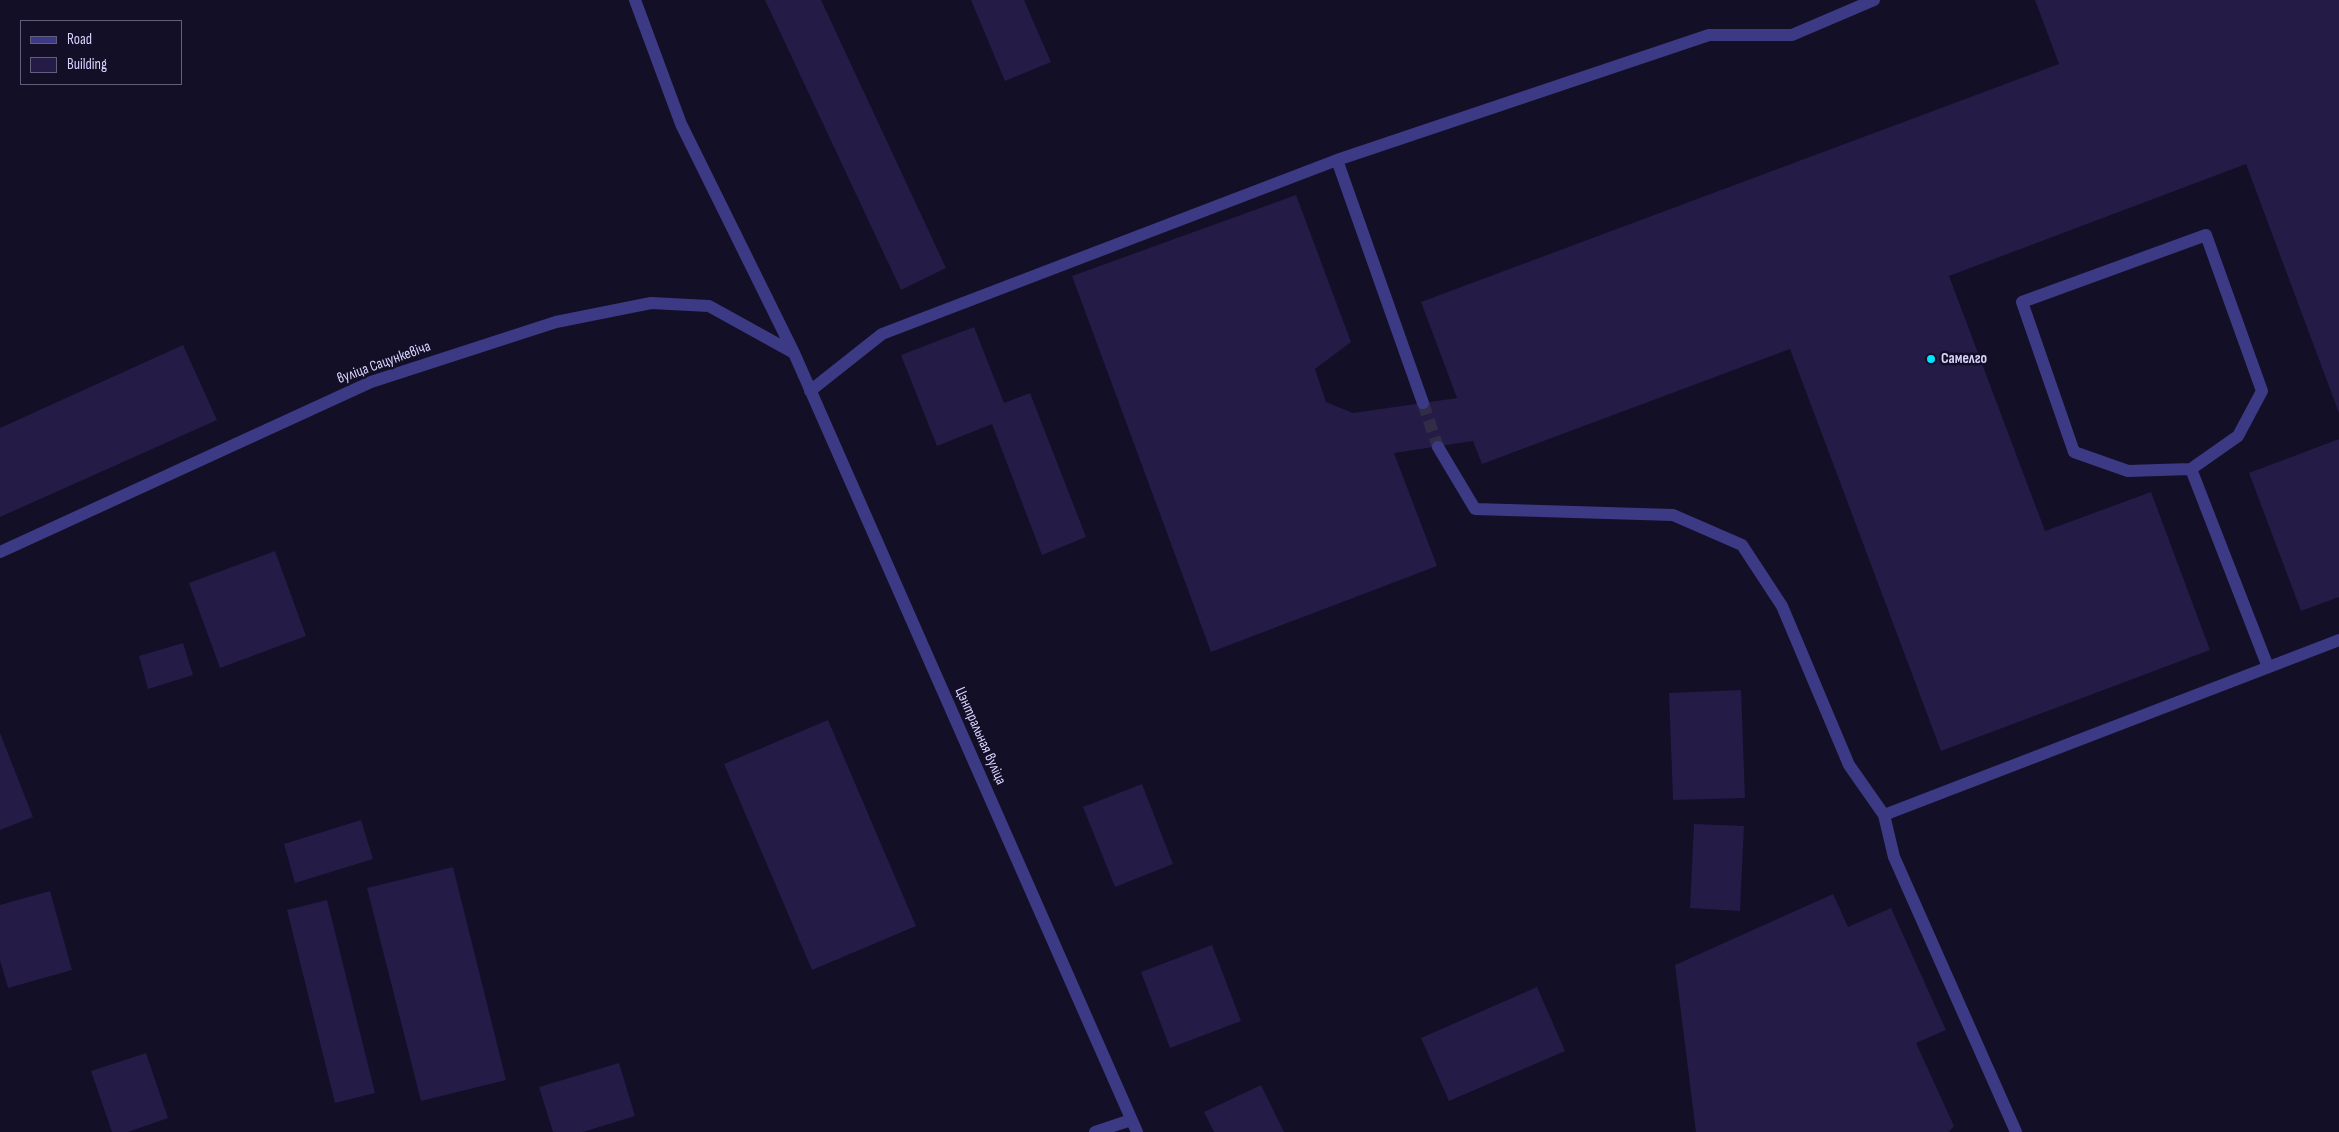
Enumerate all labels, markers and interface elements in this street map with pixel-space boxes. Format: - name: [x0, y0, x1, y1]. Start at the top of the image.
- legend: [20, 20, 182, 85]
- text: Road: [67, 30, 92, 49]
- text: Building: [67, 55, 107, 74]
- street label: вуліца Сацункевіча: [335, 338, 433, 388]
- place label: Самелго: [1941, 350, 1987, 368]
- marker: Самелго: [1925, 353, 1937, 365]
- street label: Цэнтральная вуліца: [950, 684, 1010, 788]

